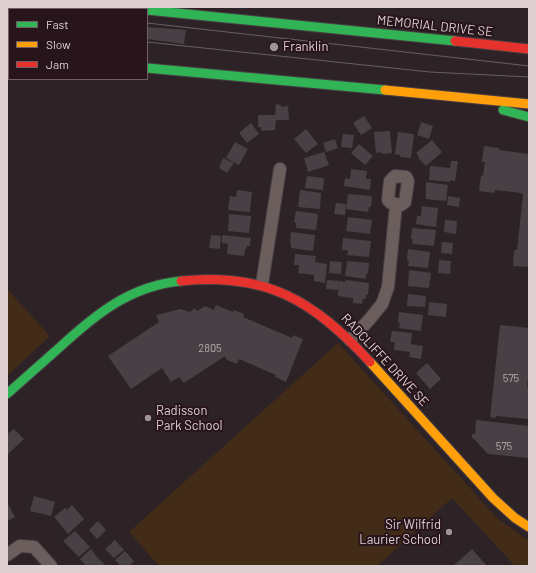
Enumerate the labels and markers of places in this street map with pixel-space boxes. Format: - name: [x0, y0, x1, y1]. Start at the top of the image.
- place label: Franklin: [283, 39, 328, 55]
- marker: Franklin: [268, 41, 280, 53]
- place label: Radisson Park School: [156, 403, 223, 434]
- marker: Radisson Park School: [143, 413, 153, 423]
- place label: Sir Wilfrid Laurier School: [359, 517, 441, 548]
- marker: Sir Wilfrid Laurier School: [444, 527, 454, 537]

